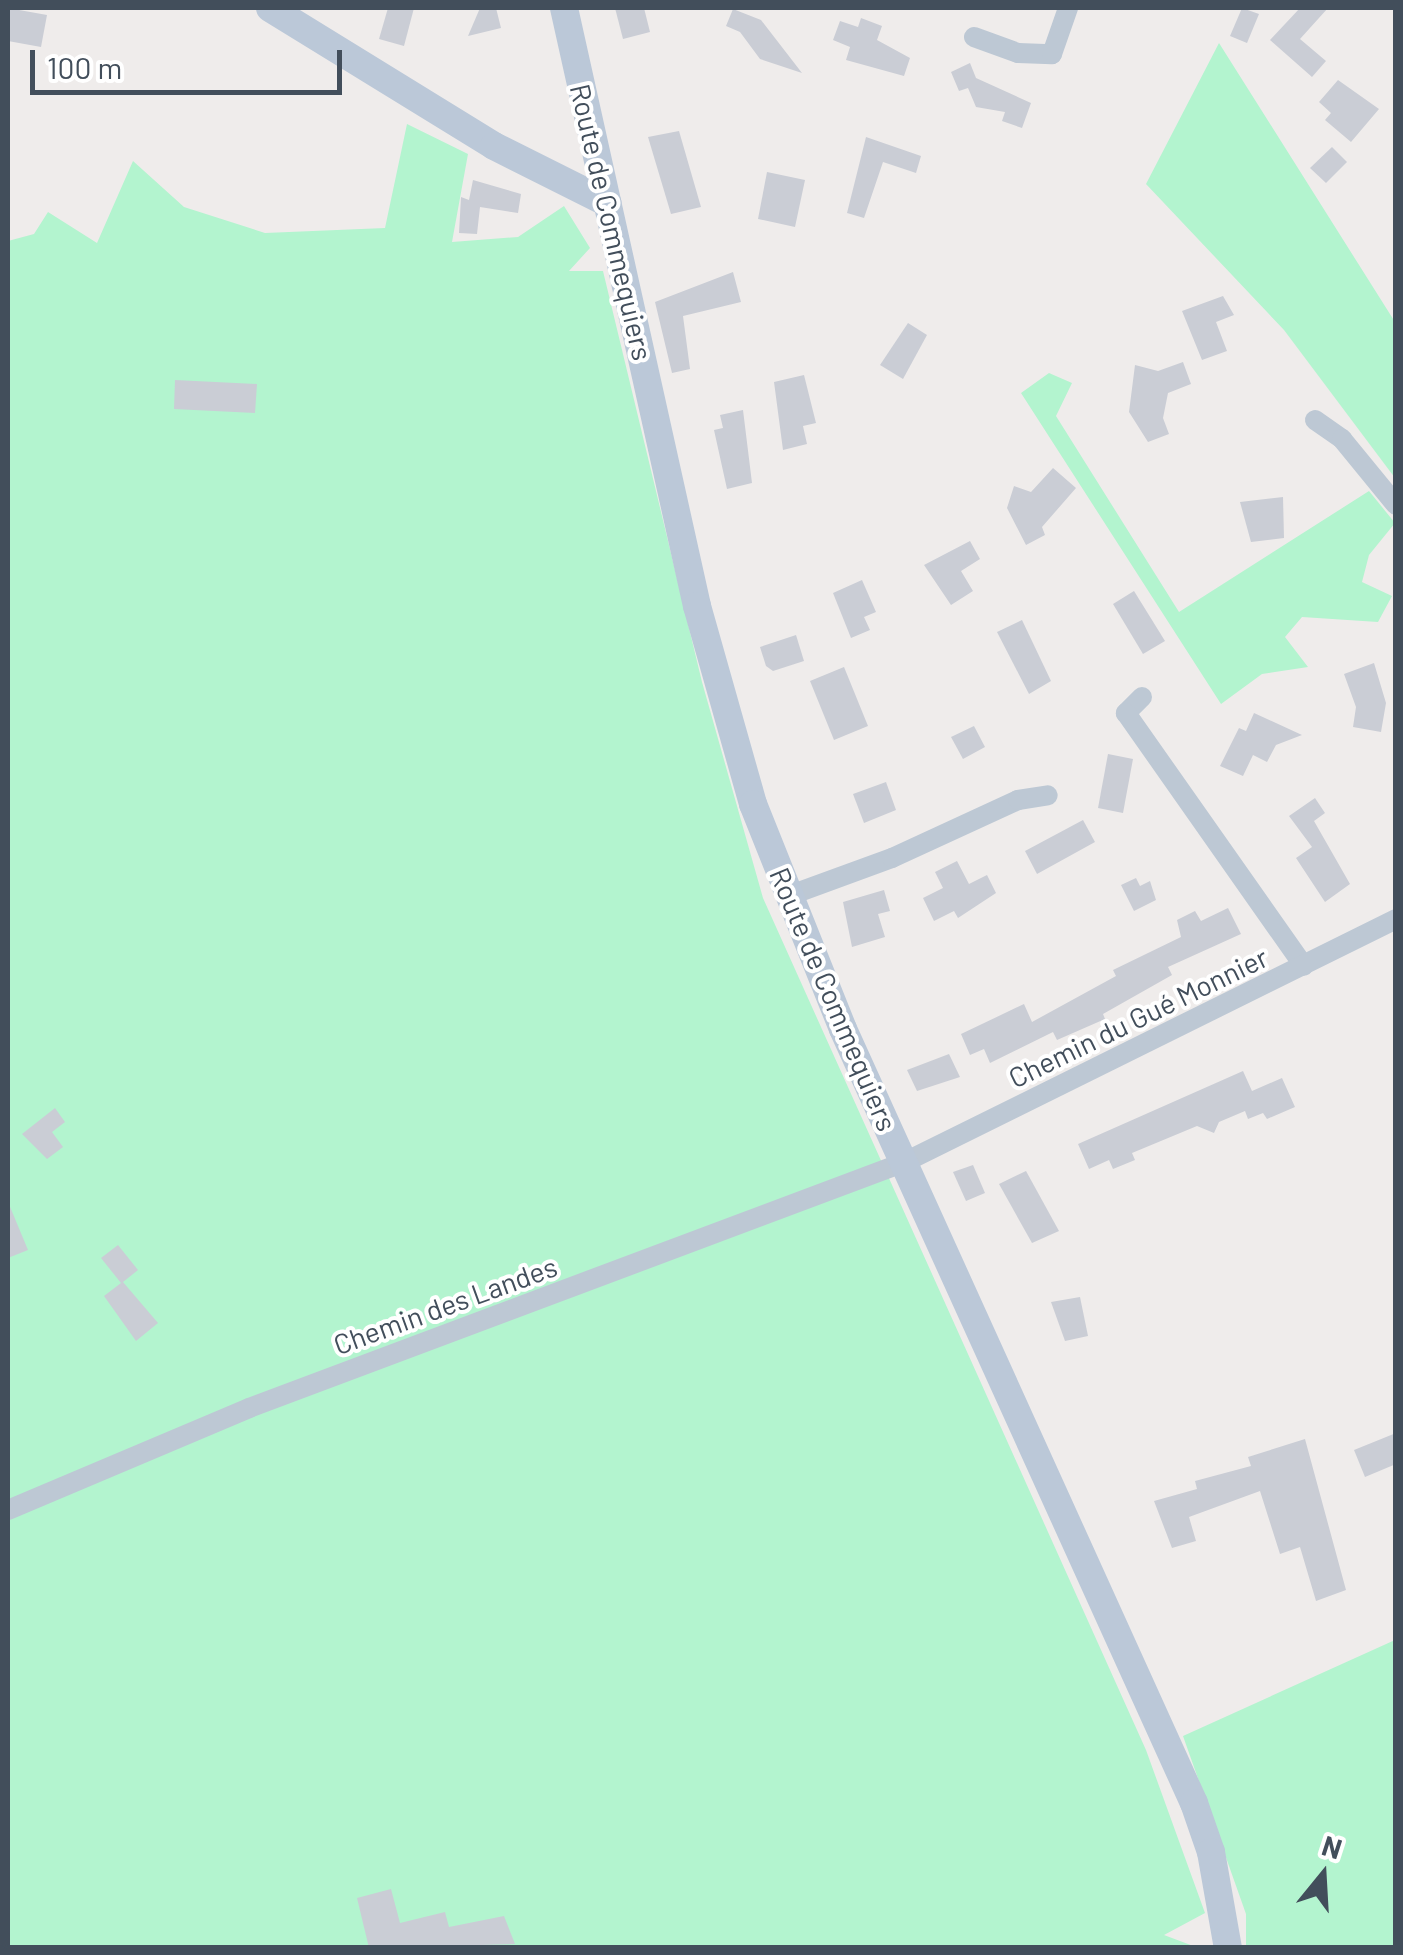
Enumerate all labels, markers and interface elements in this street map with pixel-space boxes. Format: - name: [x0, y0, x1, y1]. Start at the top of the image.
- scale bar: [35, 30, 348, 92]
- text: 100 m: [47, 49, 122, 85]
- street label: Route de Commequiers: [564, 80, 660, 364]
- street label: Route de Commequiers: [763, 862, 905, 1136]
- street label: Chemin du Gué Monnier: [1003, 940, 1273, 1094]
- street label: Chemin des Landes: [329, 1249, 561, 1361]
- north arrow: [1273, 1825, 1373, 1925]
- text: N: [1318, 1827, 1346, 1866]

